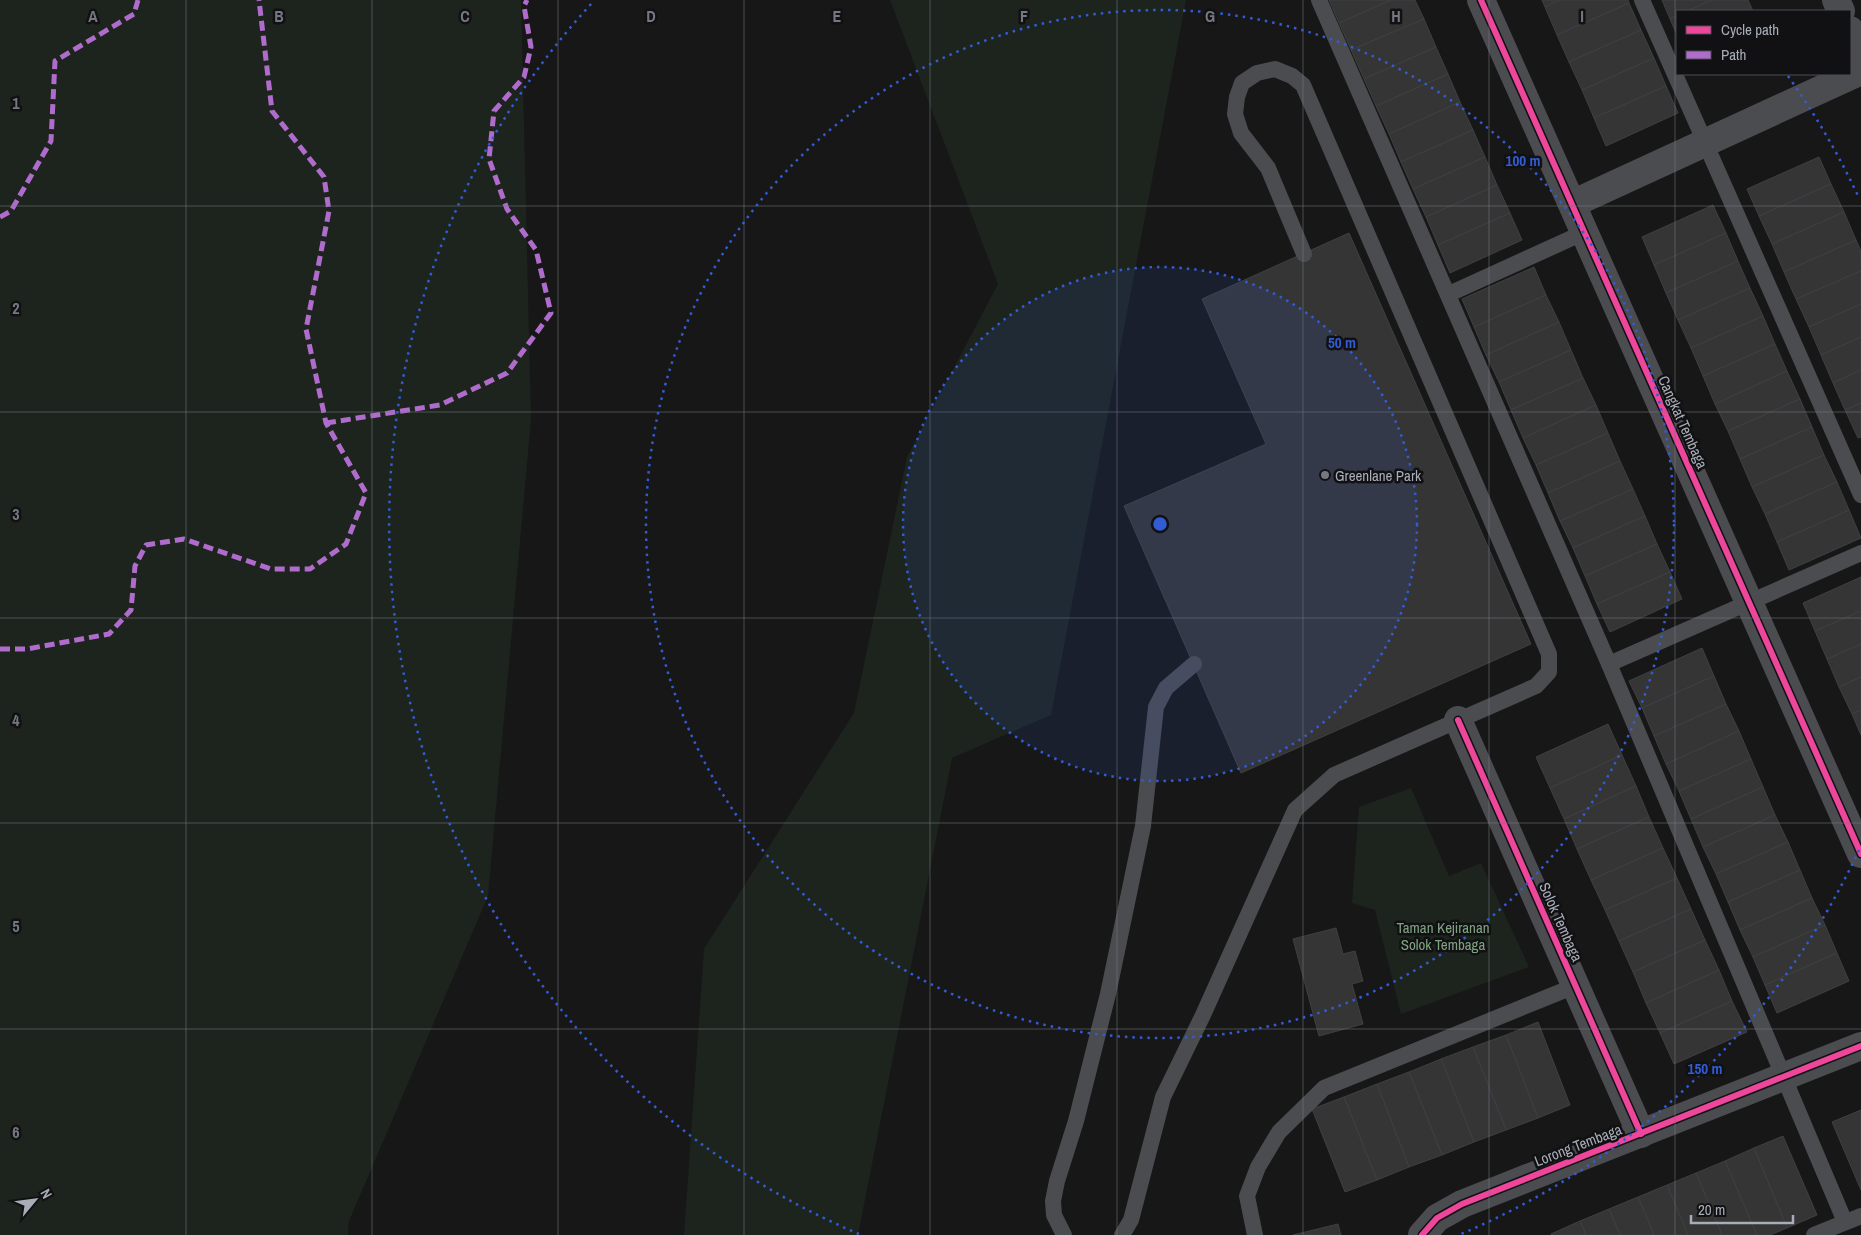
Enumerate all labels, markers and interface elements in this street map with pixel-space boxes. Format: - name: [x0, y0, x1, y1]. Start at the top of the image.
- text: A: [88, 5, 98, 27]
- text: B: [274, 5, 284, 27]
- text: C: [460, 5, 470, 27]
- text: D: [646, 5, 656, 27]
- text: E: [833, 5, 842, 27]
- text: F: [1020, 5, 1028, 27]
- text: G: [1205, 5, 1215, 27]
- text: H: [1391, 5, 1401, 27]
- text: I: [1580, 5, 1584, 27]
- legend: [1676, 10, 1851, 75]
- text: Cycle path: [1721, 19, 1779, 40]
- text: Path: [1721, 44, 1746, 65]
- text: 1: [12, 92, 20, 114]
- text: 100 m: [1506, 150, 1540, 171]
- text: 2: [12, 297, 20, 319]
- text: 50 m: [1328, 332, 1356, 353]
- street label: Cangkat Tembaga: [1653, 372, 1713, 472]
- place label: Greenlane Park: [1335, 465, 1422, 486]
- marker: Greenlane Park: [1319, 469, 1331, 481]
- text: 3: [12, 503, 20, 525]
- centre of rings: [1151, 515, 1169, 533]
- text: 4: [12, 709, 20, 731]
- street label: Solok Tembaga: [1534, 879, 1588, 965]
- text: 5: [12, 915, 20, 937]
- park label: Taman Kejiranan Solok Tembaga: [1396, 917, 1490, 955]
- text: 150 m: [1688, 1058, 1722, 1079]
- street label: Lorong Tembaga: [1531, 1119, 1625, 1171]
- text: 6: [12, 1121, 20, 1143]
- north arrow: [10, 1175, 60, 1225]
- text: N: [36, 1186, 56, 1202]
- scale bar: [1691, 1192, 1794, 1224]
- text: 20 m: [1698, 1199, 1725, 1220]

